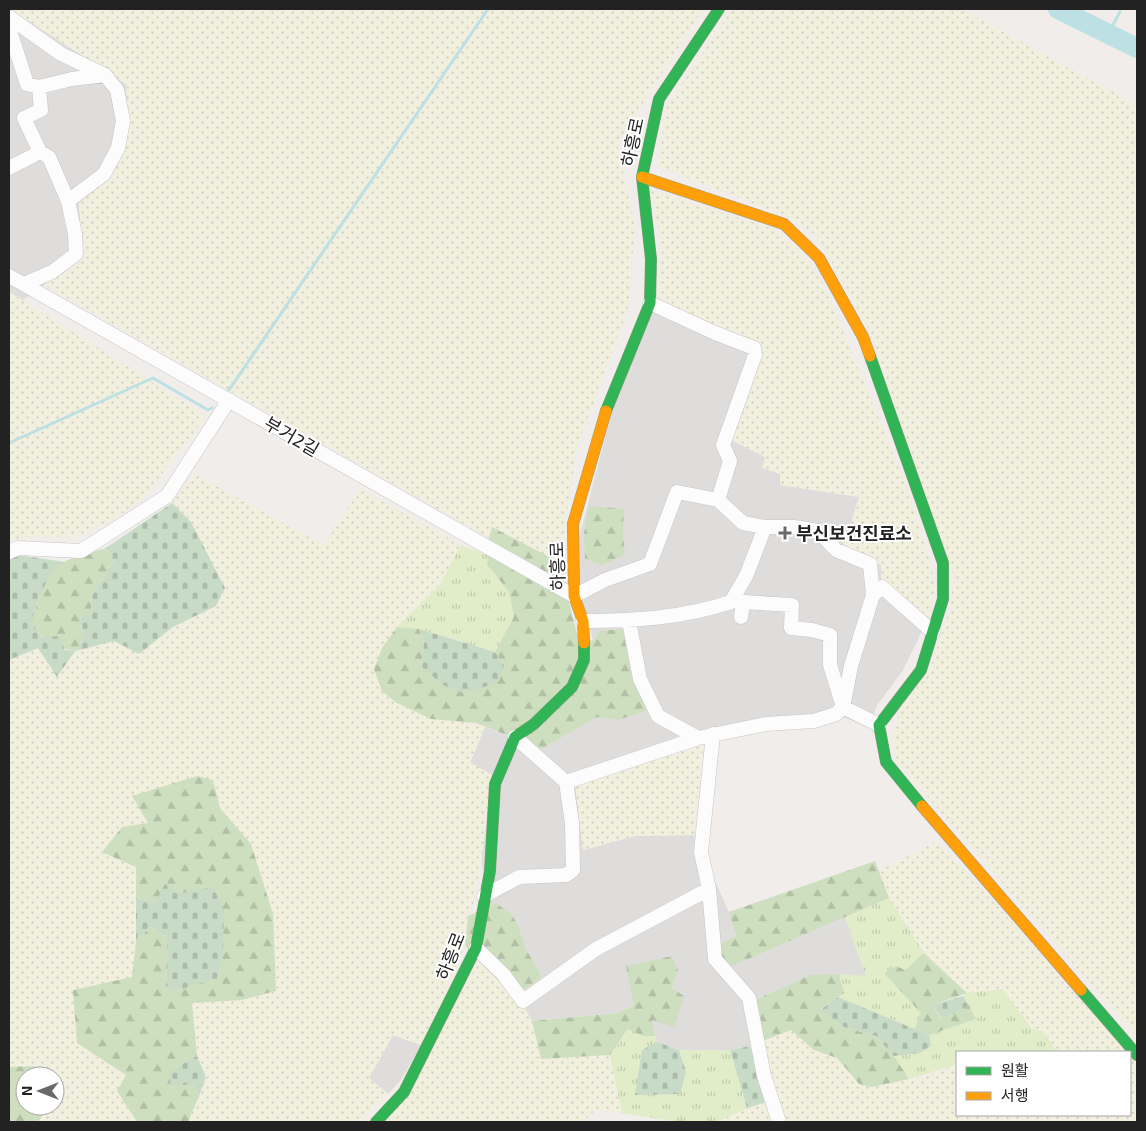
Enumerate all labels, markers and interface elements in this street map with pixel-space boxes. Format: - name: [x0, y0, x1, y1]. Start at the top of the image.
- street label: 하흥로: [616, 115, 648, 169]
- street label: 부거2길: [261, 412, 323, 460]
- place label: 부신보건진료소: [796, 522, 912, 544]
- marker: 부신보건진료소: [778, 526, 792, 540]
- street label: 하흥로: [545, 541, 569, 591]
- street label: 하흥로: [431, 929, 469, 983]
- legend: [956, 1051, 1131, 1116]
- text: 원활: [1001, 1061, 1029, 1079]
- north arrow: [15, 1066, 65, 1116]
- text: N: [18, 1086, 35, 1096]
- text: 서행: [1001, 1086, 1029, 1104]

